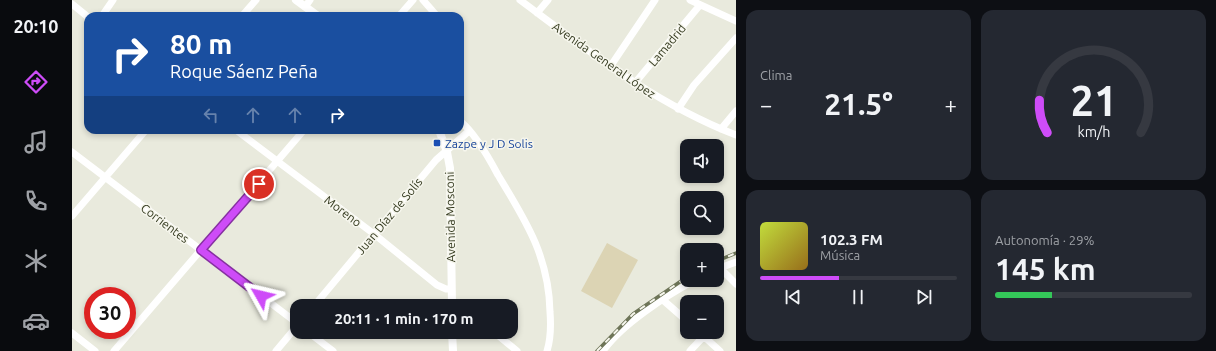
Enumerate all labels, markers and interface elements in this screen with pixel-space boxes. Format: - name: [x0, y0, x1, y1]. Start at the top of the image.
- text: 20:10: [13, 16, 59, 36]
- street label: Avenida General López: [550, 19, 658, 101]
- street label: Lamadrid: [646, 22, 688, 68]
- icon: right: [104, 28, 156, 80]
- text: 80 m: [170, 28, 232, 59]
- text: Roque Sáenz Peña: [170, 61, 318, 81]
- icon: directions: [22, 68, 50, 96]
- text: Clima: [760, 68, 792, 82]
- text: 21: [1070, 77, 1117, 124]
- text: 21.5°: [824, 87, 893, 121]
- text: −: [760, 92, 772, 117]
- text: +: [945, 92, 957, 117]
- icon: left: [200, 104, 222, 126]
- icon: ahead: [242, 104, 264, 126]
- icon: ahead: [284, 104, 306, 126]
- icon: right: [326, 104, 348, 126]
- text: km/h: [1077, 123, 1110, 139]
- icon: music: [22, 128, 50, 156]
- place label: Zazpe y J D Solis: [445, 137, 533, 150]
- marker: Zazpe y J D Solis: [432, 138, 442, 148]
- map controls: [680, 139, 724, 339]
- button: sound: [680, 139, 724, 183]
- pin: [242, 167, 276, 201]
- street label: Avenida Mosconi: [443, 171, 457, 263]
- icon: arrive: [248, 173, 270, 195]
- street label: Juan Díaz de Solís: [353, 175, 425, 257]
- icon: phone: [22, 187, 50, 215]
- button: search: [680, 191, 724, 235]
- street label: Moreno: [322, 193, 364, 229]
- street label: Corrientes: [139, 201, 191, 245]
- text: 102.3 FM: [820, 231, 883, 248]
- text: Autonomía · 29%: [995, 233, 1094, 247]
- button: +: [680, 243, 724, 287]
- icon: climate: [22, 247, 50, 275]
- text: Música: [820, 248, 860, 262]
- text: 145 km: [995, 252, 1096, 286]
- position arrow: [240, 275, 282, 317]
- icon: previous: [782, 286, 804, 308]
- icon: pause: [847, 286, 869, 308]
- icon: next: [913, 286, 935, 308]
- speed limit sign: 30: [84, 287, 136, 339]
- button: −: [680, 295, 724, 339]
- icon: car: [22, 307, 50, 335]
- text: 20:11 · 1 min · 170 m: [335, 310, 473, 327]

